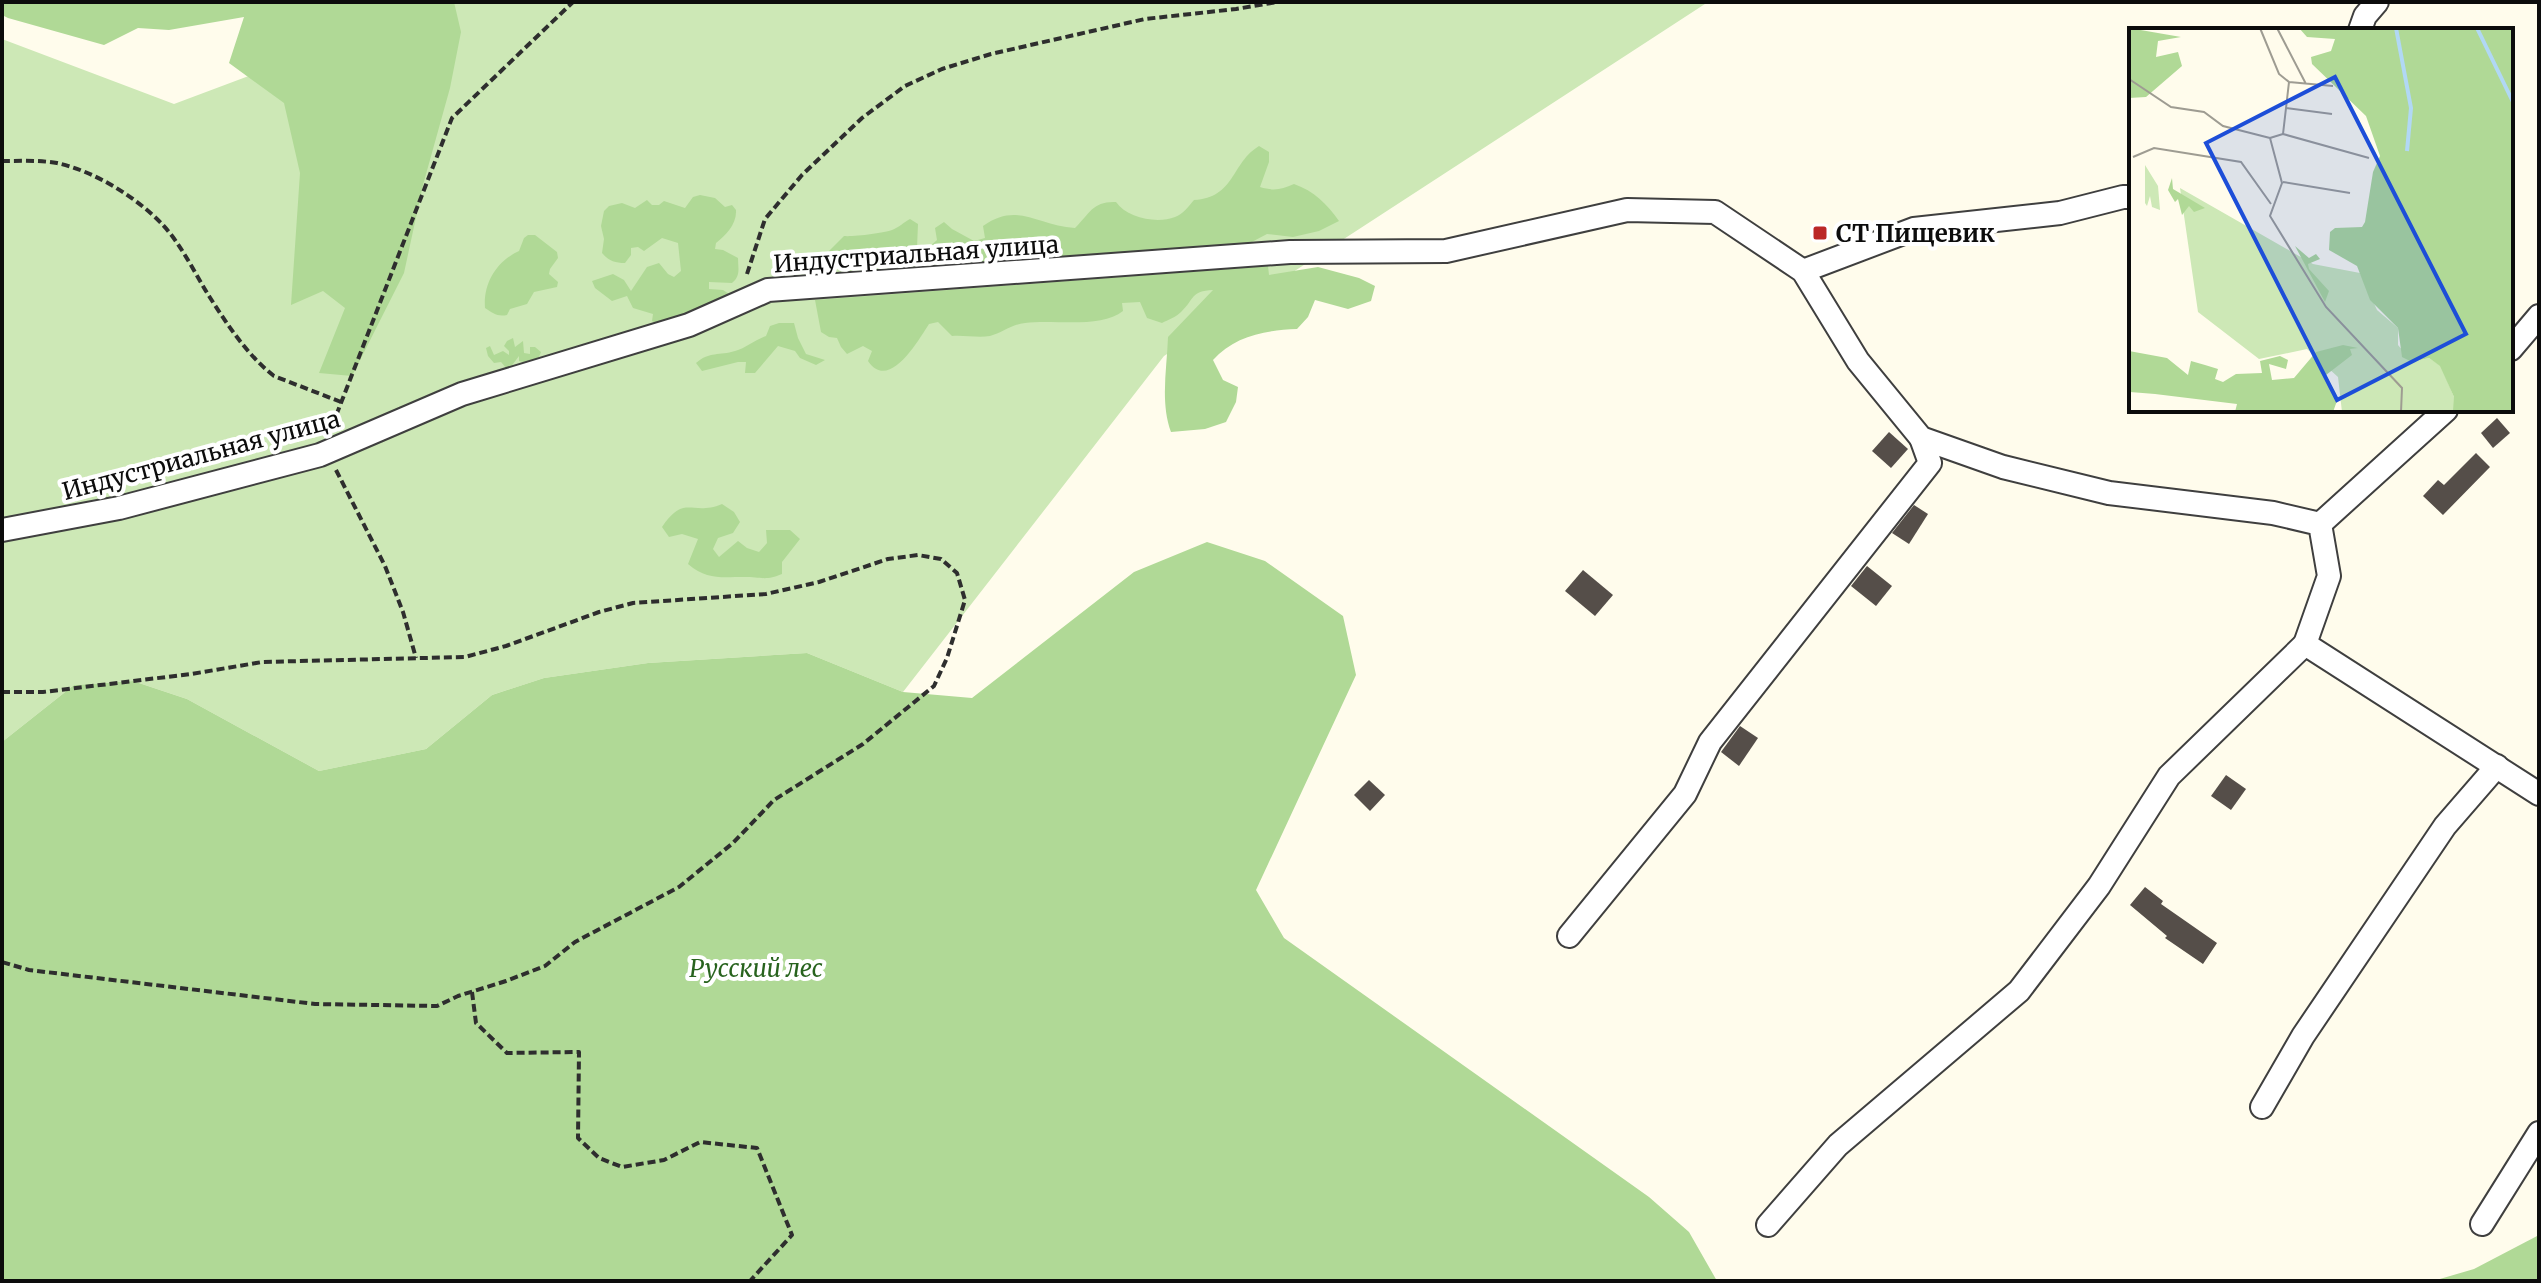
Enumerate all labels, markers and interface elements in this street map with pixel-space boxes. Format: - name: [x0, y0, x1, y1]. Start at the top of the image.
- inset map: [2129, 28, 2513, 412]
- place label: СТ Пищевик: [1836, 218, 1995, 249]
- marker: СТ Пищевик: [1811, 224, 1829, 242]
- street label: Индустриальная улица: [772, 229, 1060, 279]
- street label: Индустриальная улица: [59, 403, 343, 507]
- park label: Русский лес: [689, 953, 823, 984]

